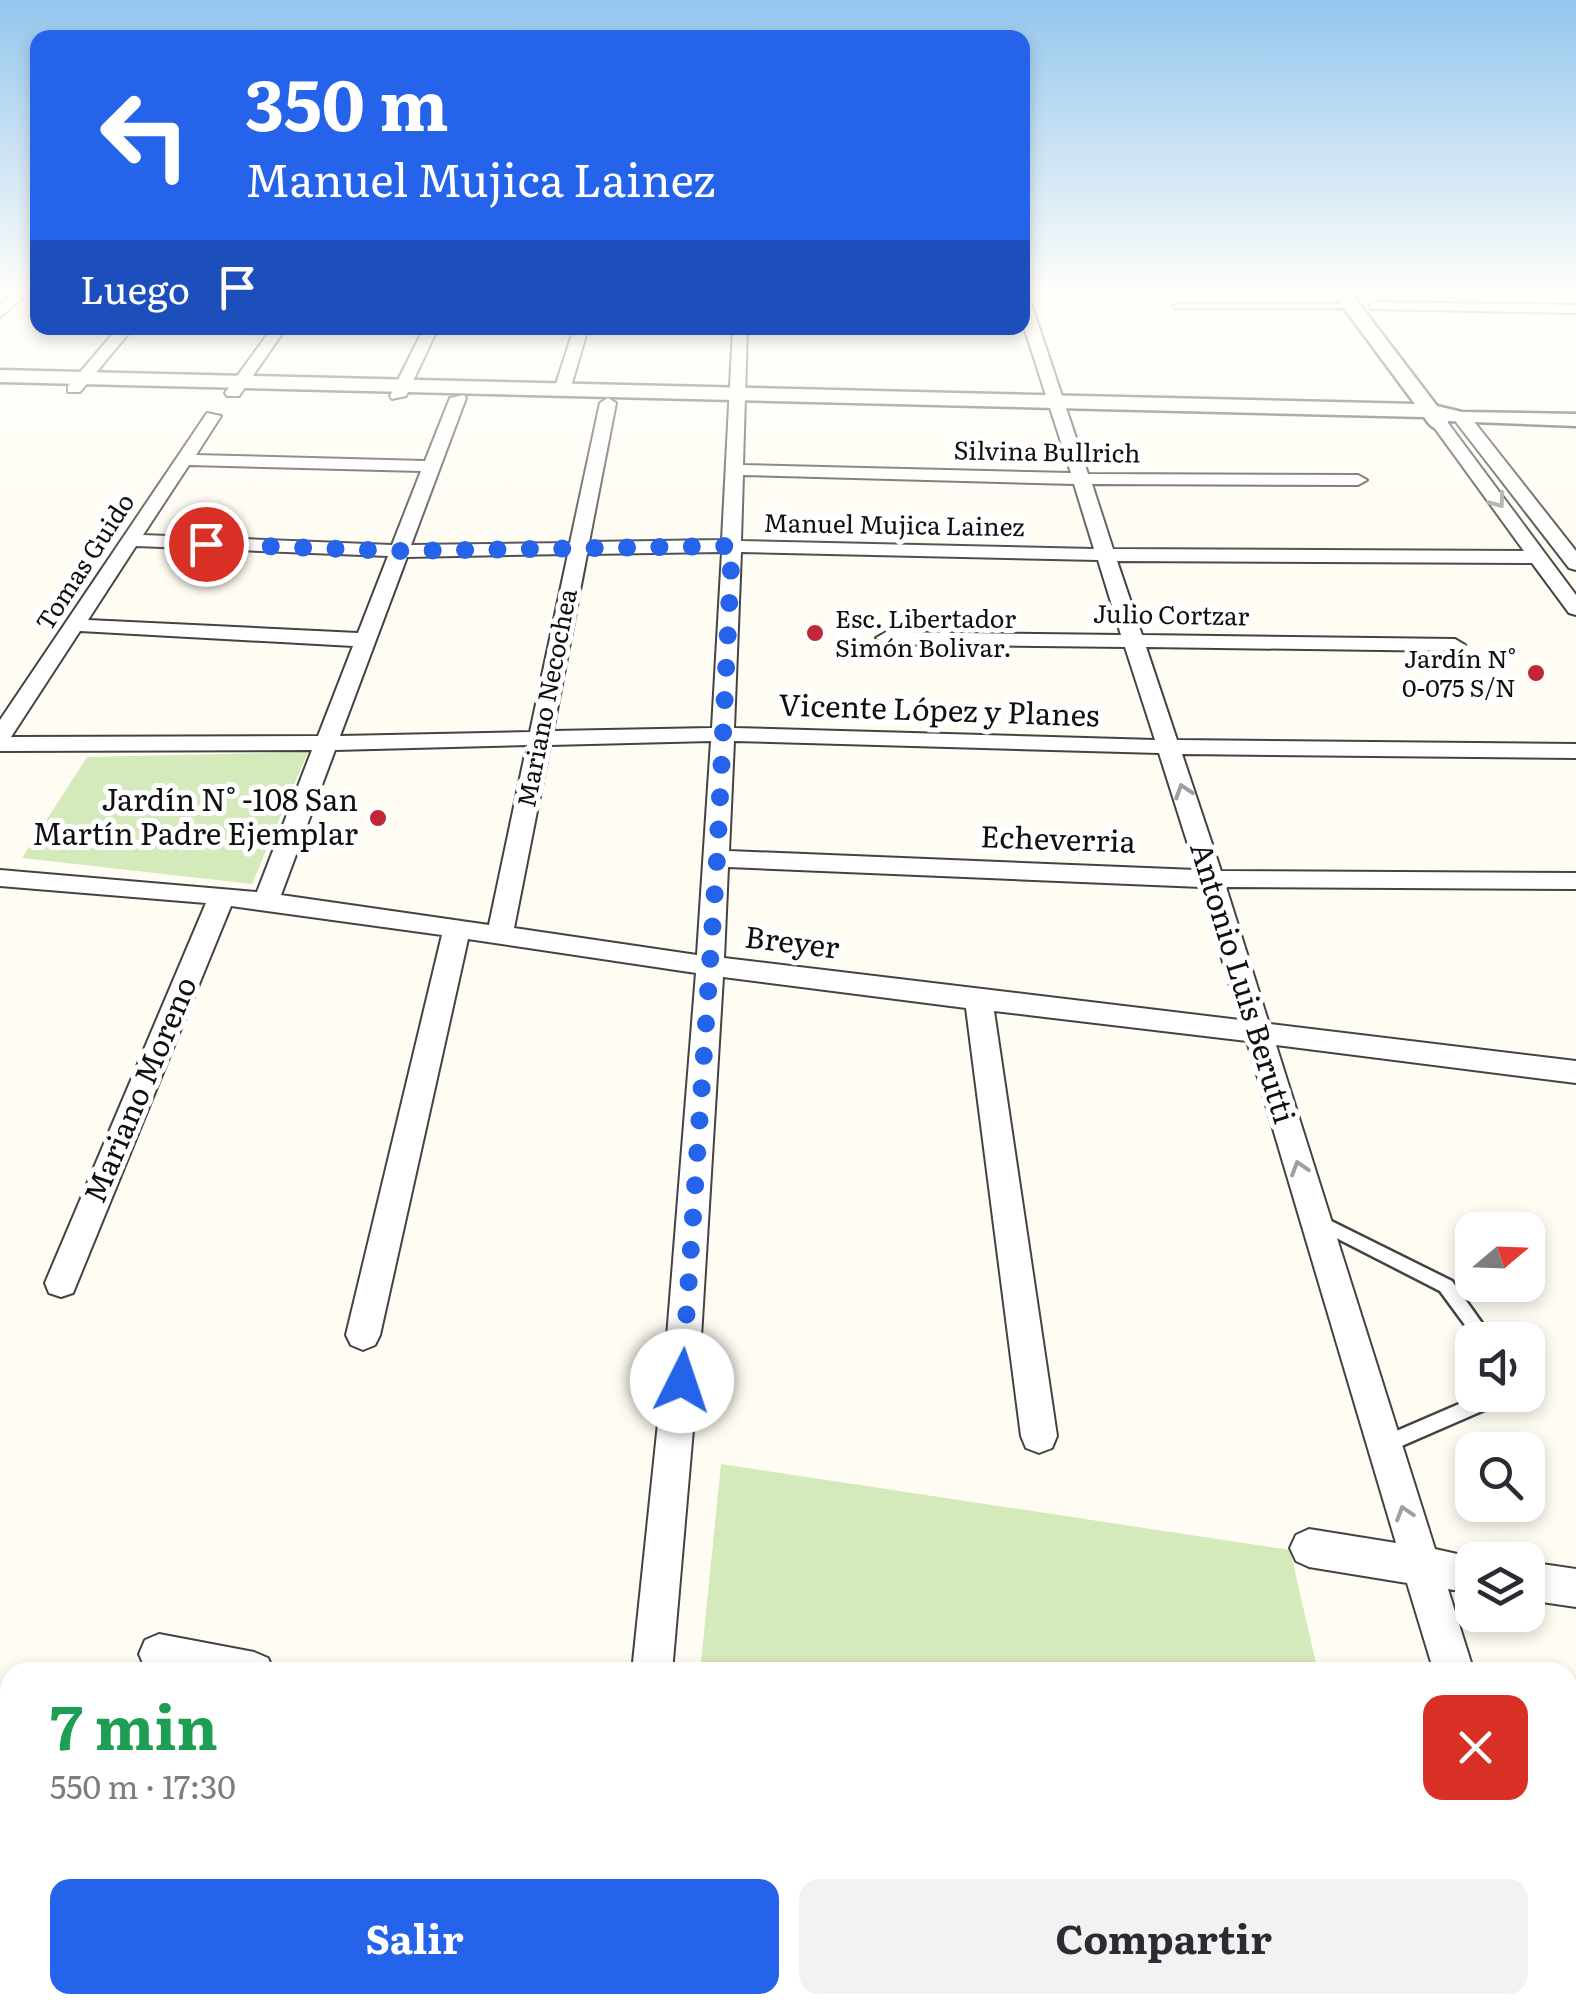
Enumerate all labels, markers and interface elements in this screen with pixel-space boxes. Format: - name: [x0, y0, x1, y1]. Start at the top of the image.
- text: 350 m: [245, 49, 449, 153]
- icon: left: [80, 70, 210, 200]
- text: Manuel Mujica Lainez: [245, 144, 715, 211]
- text: Luego: [80, 259, 190, 316]
- icon: arrive: [210, 260, 265, 315]
- street label: Silvina Bullrich: [953, 430, 1141, 471]
- street label: Tomas Guido: [25, 485, 142, 637]
- one-way arrow: [1486, 490, 1503, 508]
- pin: [164, 502, 249, 587]
- street label: Manuel Mujica Lainez: [763, 503, 1025, 544]
- icon: arrive: [179, 517, 234, 572]
- street label: Mariano Necochea: [506, 585, 585, 810]
- street label: Julio Cortzar: [1093, 594, 1250, 633]
- place label: Esc. Libertador Simón Bolivar.: [835, 599, 1016, 665]
- marker: Esc. Libertador Simón Bolivar.: [804, 622, 826, 644]
- place label: Jardín N° 0-075 S/N: [1402, 639, 1516, 705]
- marker: Jardín N° 0-075 S/N: [1525, 662, 1547, 684]
- street label: Vicente López y Planes: [778, 680, 1100, 736]
- place label: Jardín N° -108 San Martín Padre Ejemplar: [32, 776, 358, 854]
- one-way arrow: [1174, 783, 1194, 800]
- marker: Jardín N° -108 San Martín Padre Ejemplar: [367, 807, 389, 829]
- street label: Echeverria: [980, 812, 1137, 862]
- street label: Antonio Luis Berutti: [1181, 836, 1309, 1128]
- street label: Breyer: [743, 912, 842, 968]
- street label: Mariano Moreno: [71, 969, 206, 1209]
- one-way arrow: [1290, 1160, 1311, 1177]
- north arrow: [1455, 1212, 1545, 1302]
- map controls: [1455, 1212, 1545, 1632]
- button: sound: [1455, 1322, 1545, 1412]
- position arrow: [630, 1329, 734, 1433]
- button: search: [1455, 1432, 1545, 1522]
- one-way arrow: [1395, 1505, 1416, 1522]
- button: layers: [1455, 1542, 1545, 1632]
- text: 7 min: [50, 1679, 218, 1768]
- button: close: [1423, 1695, 1528, 1800]
- text: 550 m · 17:30: [50, 1761, 236, 1809]
- button: Salir: [50, 1879, 779, 1994]
- button: Compartir: [799, 1879, 1528, 1994]

